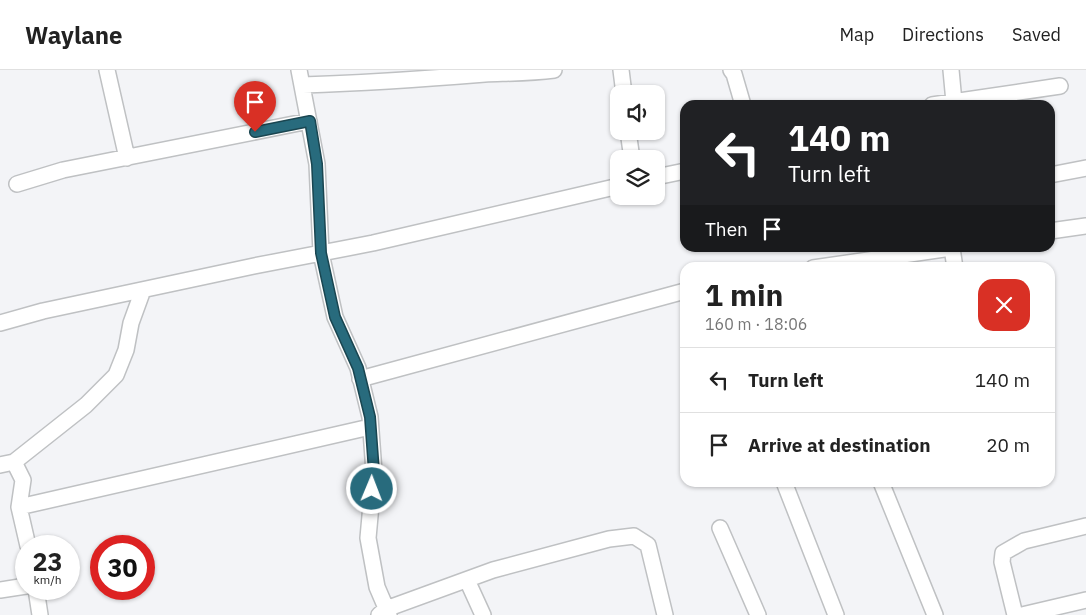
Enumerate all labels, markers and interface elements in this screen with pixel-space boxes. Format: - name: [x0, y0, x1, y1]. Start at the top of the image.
- text: Waylane: [25, 19, 123, 51]
- text: Map: [839, 23, 874, 46]
- text: Directions: [902, 23, 984, 46]
- text: Saved: [1012, 23, 1061, 46]
- pin: [234, 81, 276, 132]
- map controls: [610, 85, 665, 205]
- button: sound: [610, 85, 665, 140]
- icon: arrive: [241, 88, 269, 116]
- text: 140 m: [788, 115, 891, 161]
- icon: left: [705, 120, 770, 185]
- button: layers: [610, 150, 665, 205]
- text: Turn left: [788, 159, 871, 188]
- icon: arrive: [758, 215, 786, 243]
- text: Then: [705, 217, 748, 241]
- text: 1 min: [705, 275, 783, 314]
- button: close: [978, 279, 1030, 331]
- text: 160 m · 18:06: [705, 314, 807, 334]
- icon: left: [705, 366, 733, 394]
- text: Turn left: [748, 368, 824, 392]
- text: 140 m: [975, 368, 1030, 392]
- icon: arrive: [705, 431, 733, 459]
- text: Arrive at destination: [748, 433, 931, 457]
- text: 20 m: [986, 433, 1030, 457]
- position arrow: [345, 462, 397, 514]
- speed limit sign: 30: [90, 535, 155, 600]
- text: 23: [32, 545, 63, 578]
- text: km/h: [33, 572, 62, 587]

